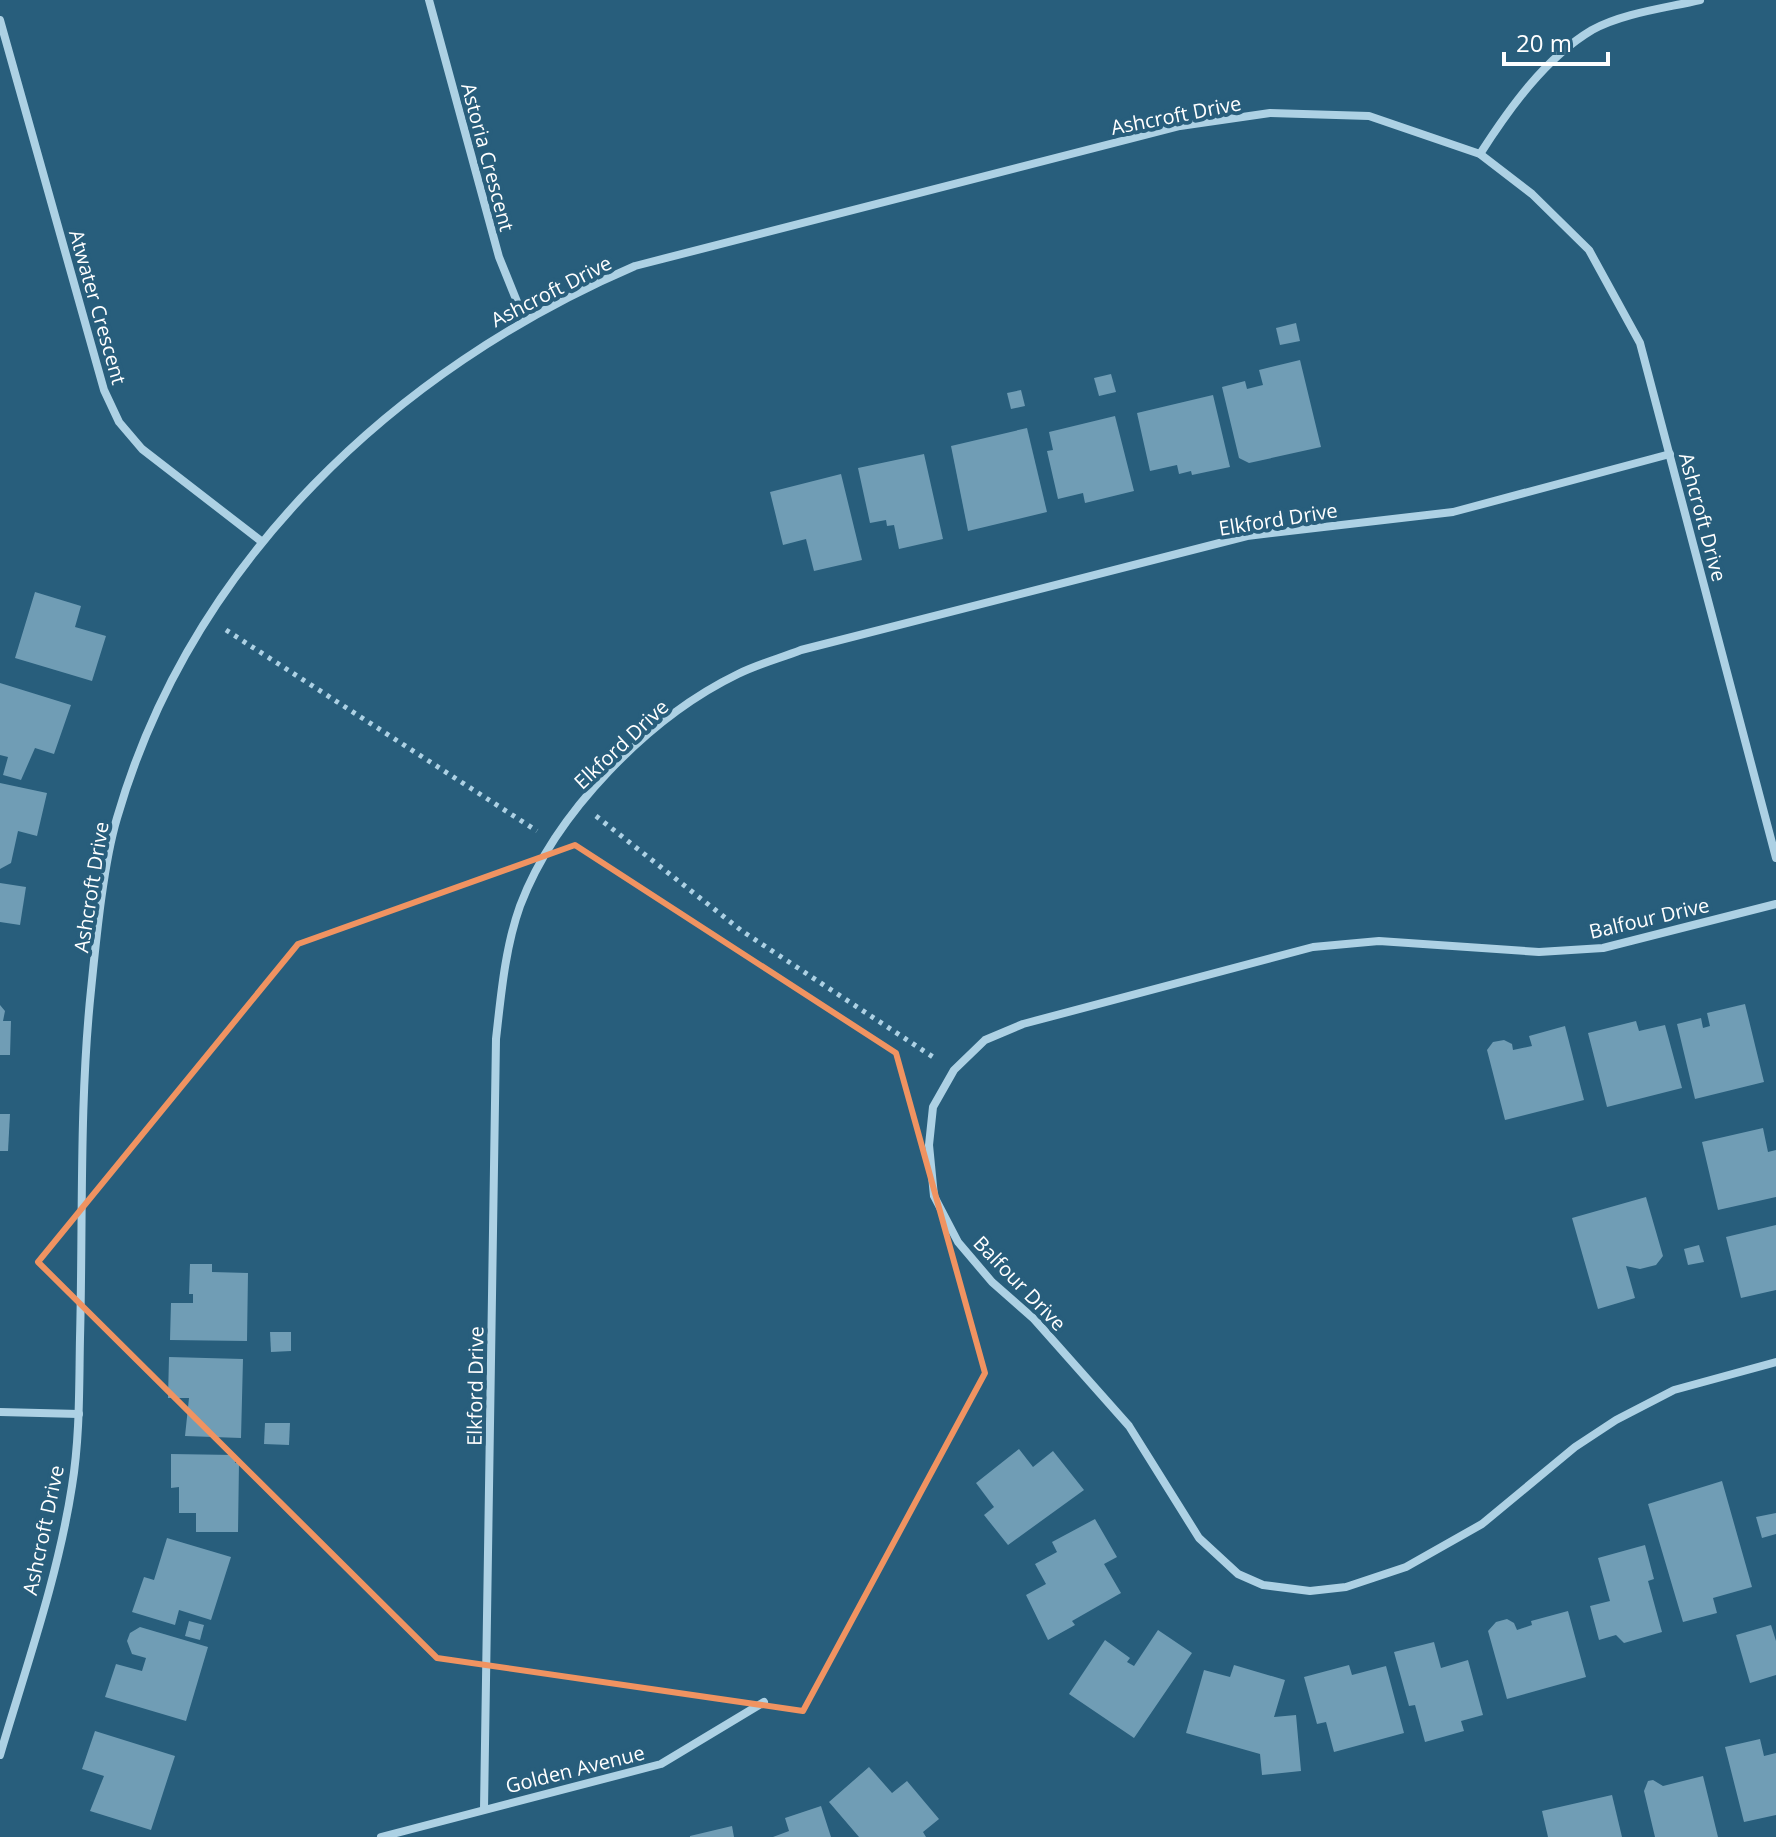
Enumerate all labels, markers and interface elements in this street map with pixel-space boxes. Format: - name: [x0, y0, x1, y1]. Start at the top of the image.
- scale bar: [1504, 16, 1608, 66]
- text: 20 m: [1516, 26, 1572, 59]
- street label: Astoria Crescent: [455, 80, 521, 234]
- street label: Ashcroft Drive: [1109, 89, 1243, 141]
- street label: Atwater Crescent: [63, 226, 133, 388]
- street label: Ashcroft Drive: [486, 249, 616, 333]
- street label: Ashcroft Drive: [1673, 450, 1733, 584]
- street label: Elkford Drive: [1217, 496, 1339, 542]
- street label: Elkford Drive: [568, 693, 674, 795]
- street label: Ashcroft Drive: [67, 820, 115, 954]
- street label: Balfour Drive: [1586, 891, 1712, 945]
- street label: Balfour Drive: [968, 1230, 1072, 1336]
- street label: Elkford Drive: [460, 1326, 490, 1446]
- street label: Ashcroft Drive: [16, 1463, 70, 1597]
- street label: Golden Avenue: [503, 1739, 647, 1799]

